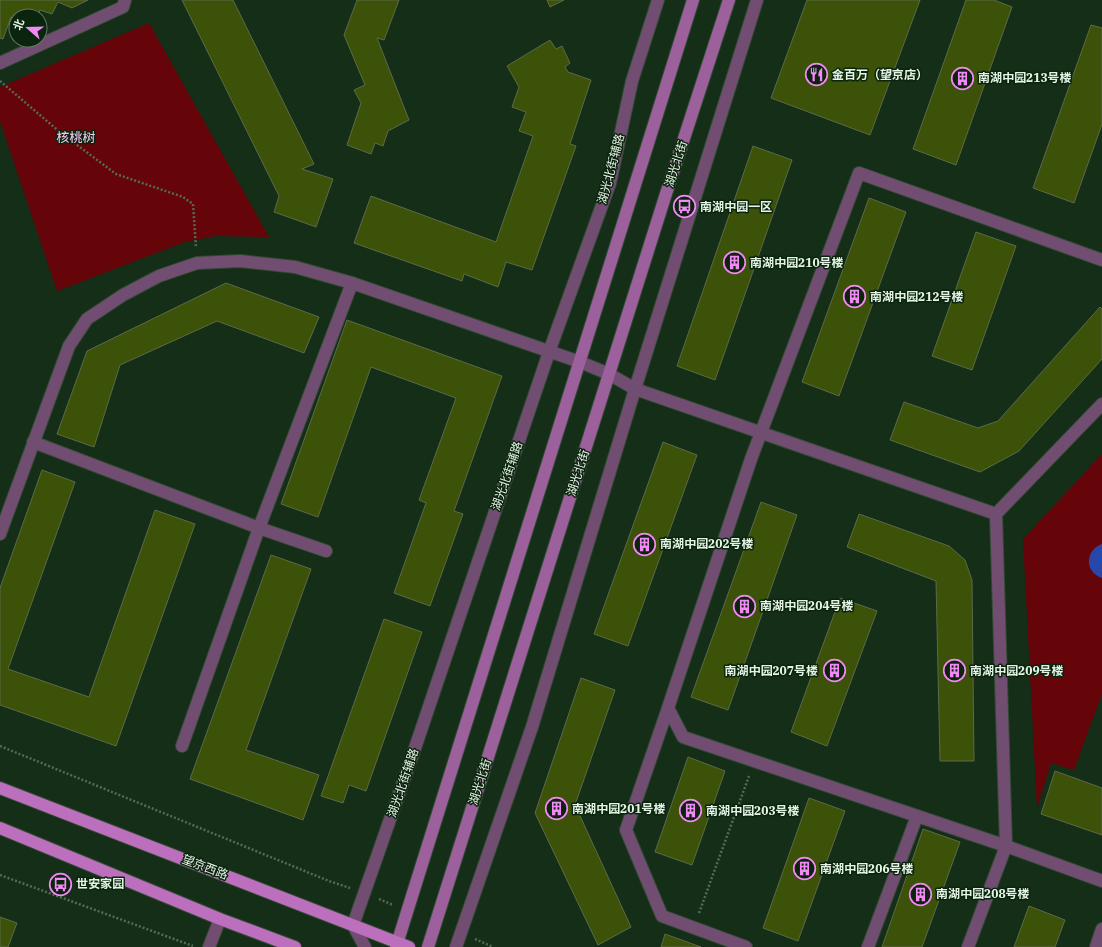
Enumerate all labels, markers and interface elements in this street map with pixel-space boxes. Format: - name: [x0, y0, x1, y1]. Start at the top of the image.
- north arrow: [8, 8, 48, 48]
- text: 北: [10, 17, 27, 32]
- restaurant icon: 金百万（望京店）: [803, 62, 829, 88]
- building icon: 南湖中园213号楼: [949, 65, 975, 91]
- place label: 金百万（望京店）: [832, 67, 928, 82]
- place label: 南湖中园213号楼: [978, 70, 1072, 85]
- district label: 核桃树: [56, 129, 96, 146]
- street label: 湖光北街辅路: [594, 132, 627, 206]
- street label: 湖光北街: [661, 139, 690, 189]
- bus stop icon: 南湖中园一区: [671, 194, 697, 220]
- place label: 南湖中园一区: [700, 199, 772, 214]
- building icon: 南湖中园210号楼: [721, 250, 747, 276]
- place label: 南湖中园210号楼: [750, 255, 844, 270]
- building icon: 南湖中园212号楼: [841, 284, 867, 310]
- place label: 南湖中园212号楼: [870, 289, 964, 304]
- street label: 湖光北街辅路: [488, 439, 525, 512]
- street label: 湖光北街: [563, 448, 592, 498]
- building icon: 南湖中园202号楼: [632, 531, 658, 557]
- place label: 南湖中园202号楼: [660, 536, 754, 551]
- building icon: 南湖中园204号楼: [731, 593, 757, 619]
- place label: 南湖中园204号楼: [760, 598, 854, 613]
- building icon: 南湖中园207号楼: [821, 658, 847, 684]
- building icon: 南湖中园209号楼: [942, 658, 968, 684]
- place label: 南湖中园207号楼: [724, 663, 818, 678]
- place label: 南湖中园209号楼: [970, 663, 1064, 678]
- street label: 湖光北街辅路: [384, 746, 421, 819]
- street label: 湖光北街: [465, 757, 494, 807]
- building icon: 南湖中园201号楼: [543, 796, 569, 822]
- building icon: 南湖中园203号楼: [677, 798, 703, 824]
- place label: 南湖中园201号楼: [572, 801, 666, 816]
- place label: 南湖中园203号楼: [706, 803, 800, 818]
- street label: 望京西路: [180, 851, 230, 882]
- building icon: 南湖中园206号楼: [791, 856, 817, 882]
- place label: 南湖中园206号楼: [820, 861, 914, 876]
- bus stop icon: 世安家园: [47, 871, 73, 897]
- place label: 世安家园: [76, 876, 124, 891]
- building icon: 南湖中园208号楼: [908, 881, 934, 907]
- place label: 南湖中园208号楼: [936, 886, 1030, 901]

